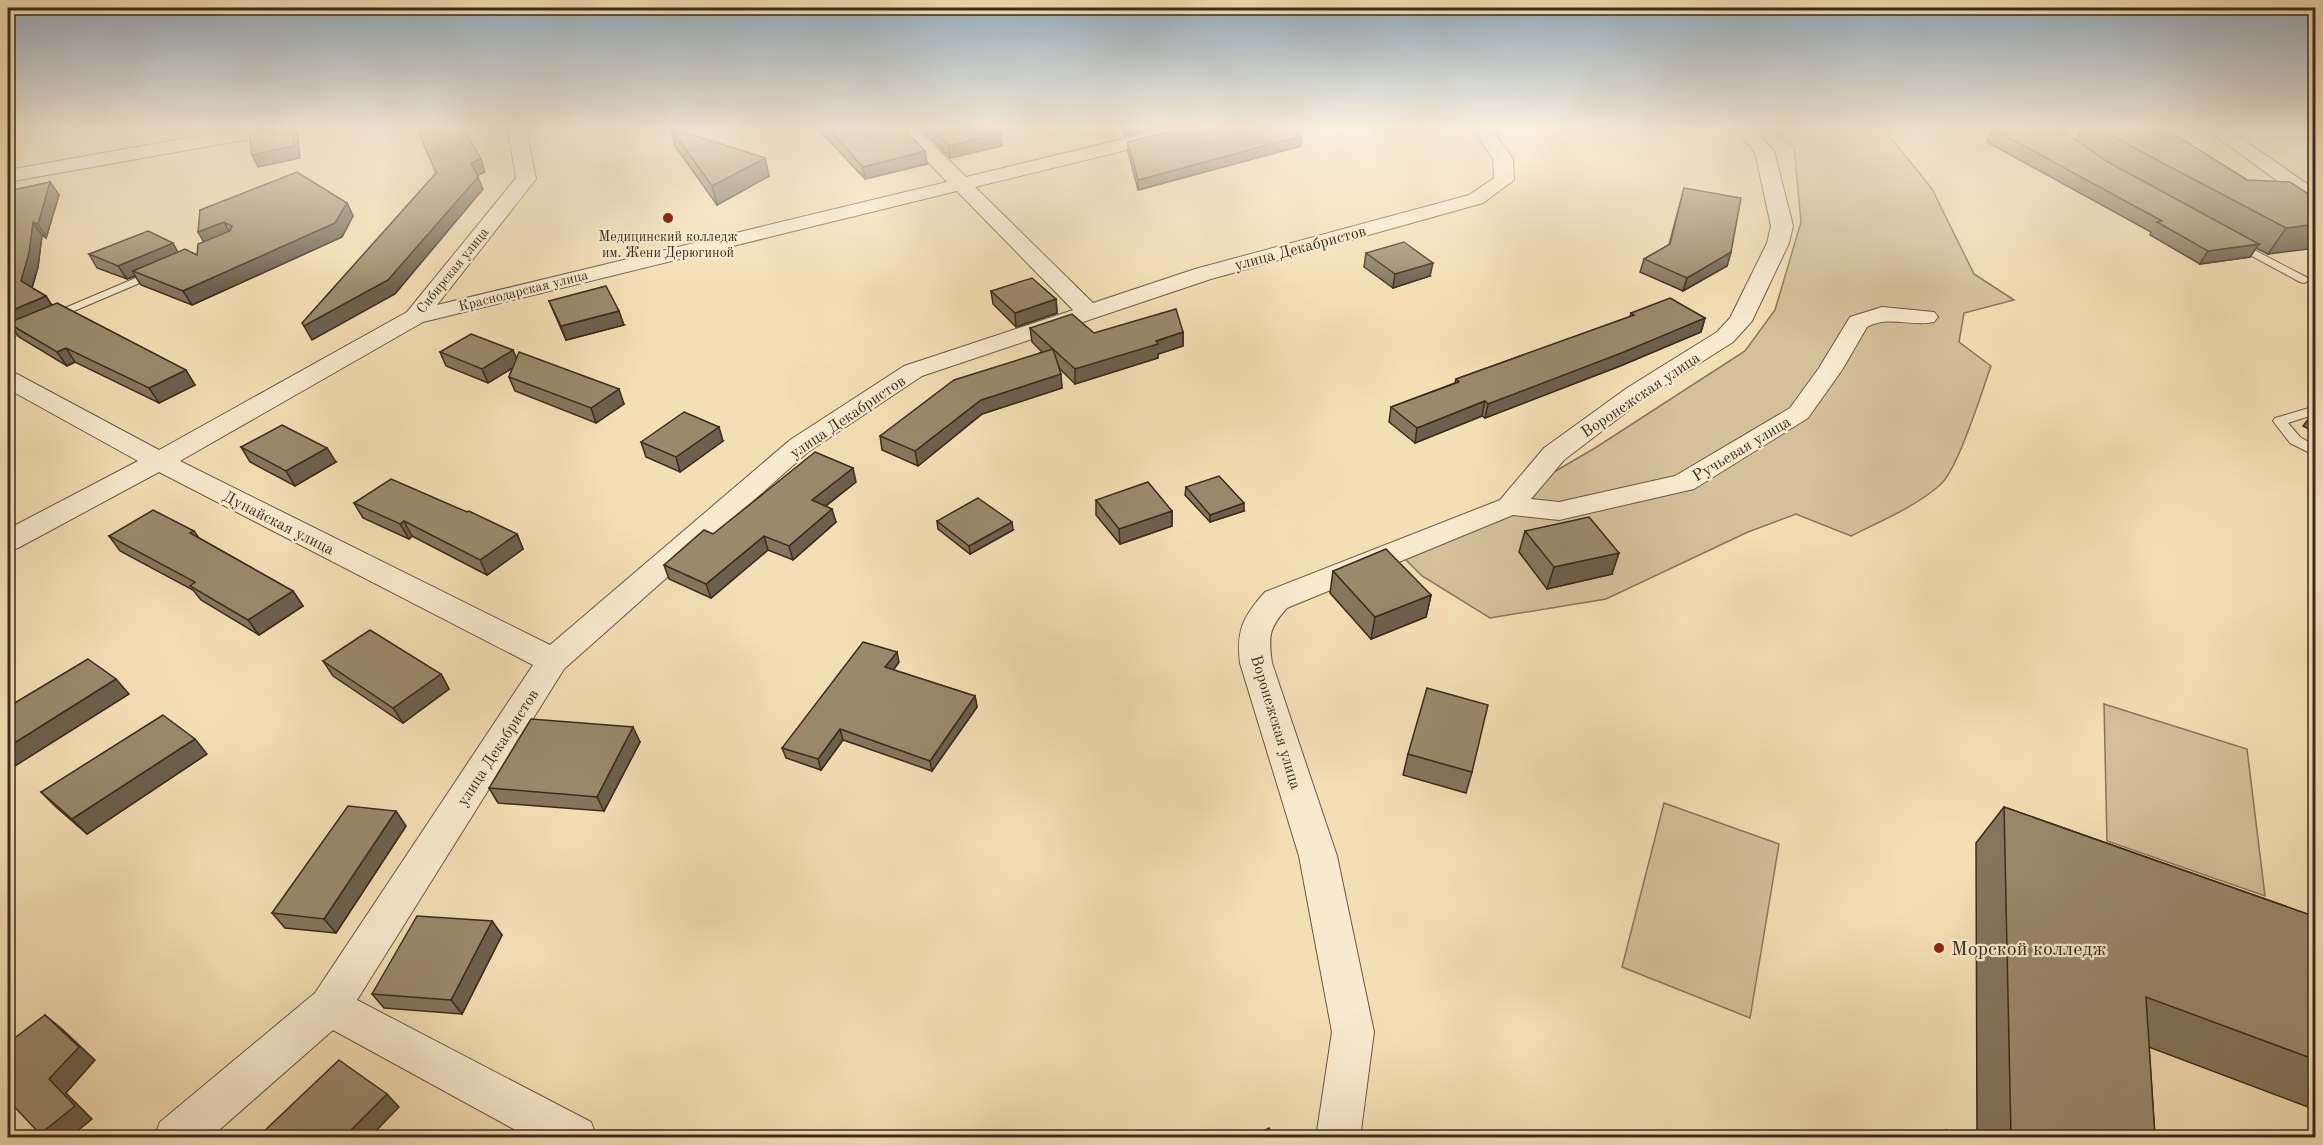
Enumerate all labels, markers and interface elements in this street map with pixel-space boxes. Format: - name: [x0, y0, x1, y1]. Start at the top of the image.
- marker: Медицинский колледж им. Жени Дерюгиной: [661, 211, 675, 225]
- street label: улица Декабристов: [1233, 224, 1368, 274]
- street label: Сибирская улица: [414, 225, 492, 316]
- place label: Медицинский колледж им. Жени Дерюгиной: [599, 230, 738, 260]
- street label: Краснодарская улица: [457, 268, 589, 314]
- street label: Воронежская улица: [1579, 350, 1703, 441]
- street label: улица Декабристов: [787, 373, 909, 462]
- street label: Ручьевая улица: [1690, 414, 1794, 485]
- street label: Дунайская улица: [220, 489, 336, 559]
- street label: Воронежская улица: [1247, 654, 1303, 792]
- street label: улица Декабристов: [455, 687, 542, 809]
- place label: Морской колледж: [1951, 940, 2107, 960]
- marker: Морской колледж: [1932, 941, 1946, 955]

